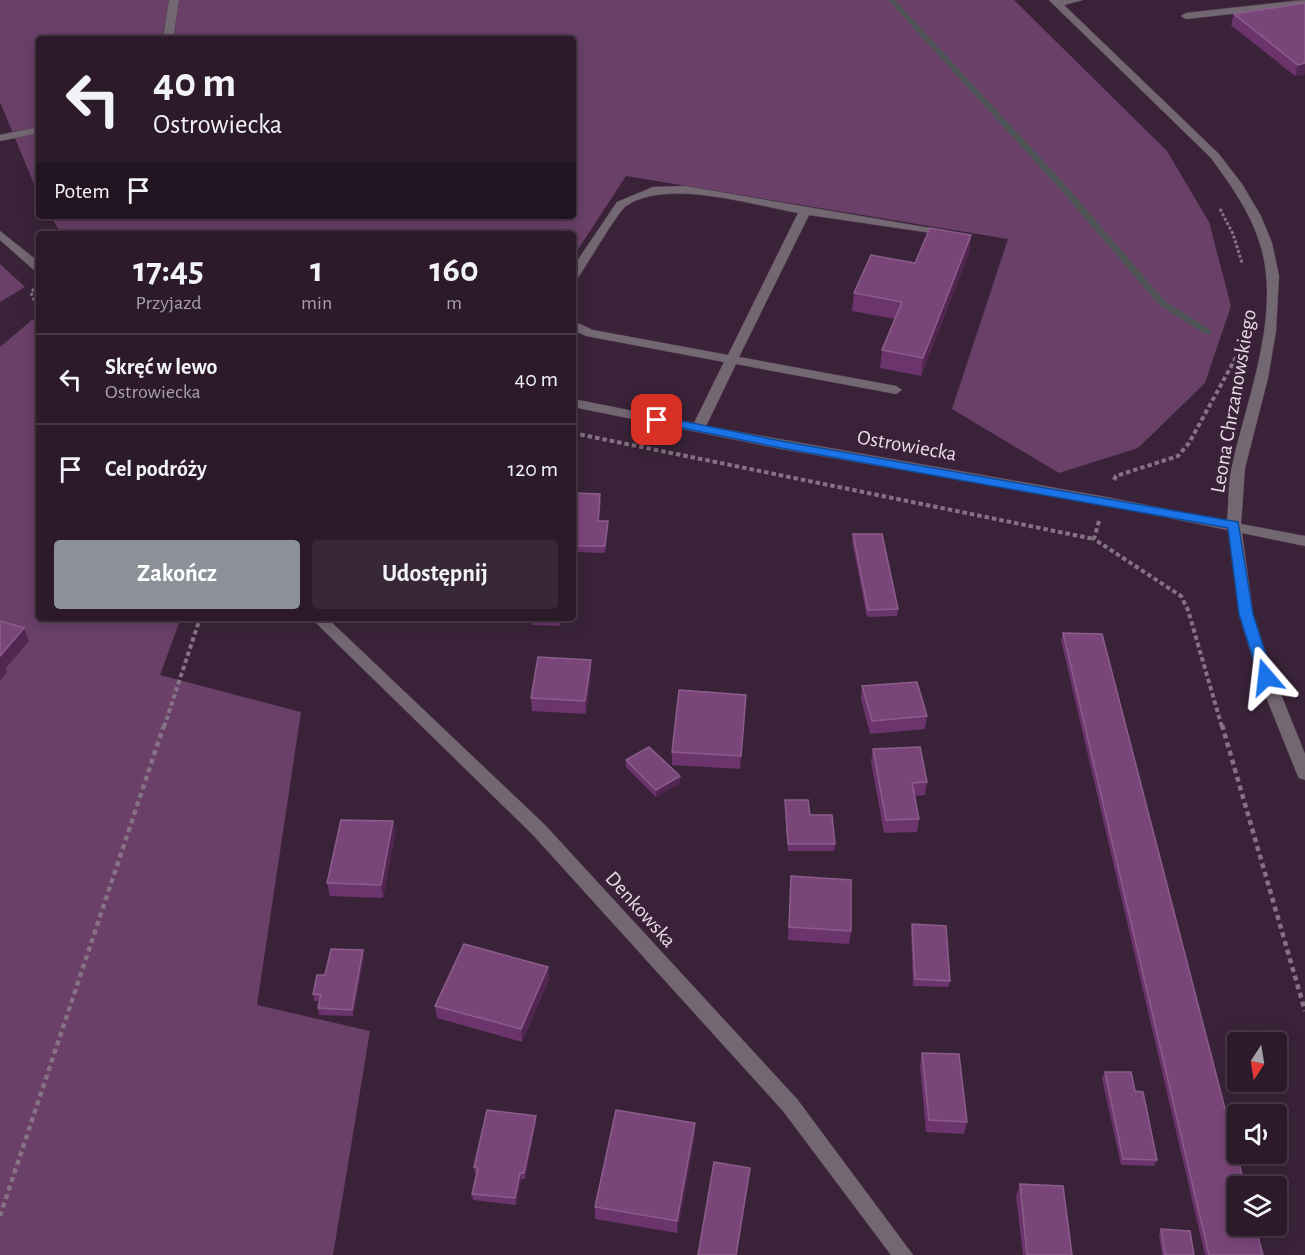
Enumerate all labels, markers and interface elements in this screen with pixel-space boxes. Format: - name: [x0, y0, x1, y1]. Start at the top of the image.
- icon: left: [54, 60, 132, 138]
- text: 40 m: [153, 62, 236, 104]
- text: Ostrowiecka: [153, 111, 282, 138]
- icon: arrive: [122, 174, 155, 207]
- text: Potem: [54, 180, 110, 202]
- text: 17:45: [133, 252, 204, 288]
- text: 1: [310, 252, 323, 288]
- text: 160: [430, 252, 479, 288]
- text: Przyjazd: [135, 293, 202, 313]
- text: min: [301, 293, 332, 313]
- text: m: [446, 293, 462, 313]
- street label: Leona Chrzanowskiego: [1207, 308, 1260, 495]
- text: Skręć w lewo: [105, 356, 217, 378]
- icon: left: [54, 363, 87, 396]
- text: 40 m: [515, 368, 558, 390]
- text: Ostrowiecka: [105, 382, 201, 402]
- pin: [631, 394, 682, 445]
- icon: arrive: [640, 403, 673, 436]
- street label: Ostrowiecka: [856, 426, 958, 465]
- icon: arrive: [54, 453, 87, 486]
- text: Cel podróży: [105, 458, 207, 480]
- text: 120 m: [508, 458, 558, 480]
- button: Zakończ: [54, 540, 300, 609]
- button: Udostępnij: [312, 540, 558, 609]
- position arrow: [1234, 645, 1298, 709]
- street label: Denkowska: [601, 867, 680, 952]
- north arrow: [1227, 1032, 1287, 1092]
- map controls: [1227, 1032, 1287, 1236]
- button: sound: [1227, 1104, 1287, 1164]
- button: layers: [1227, 1176, 1287, 1236]

